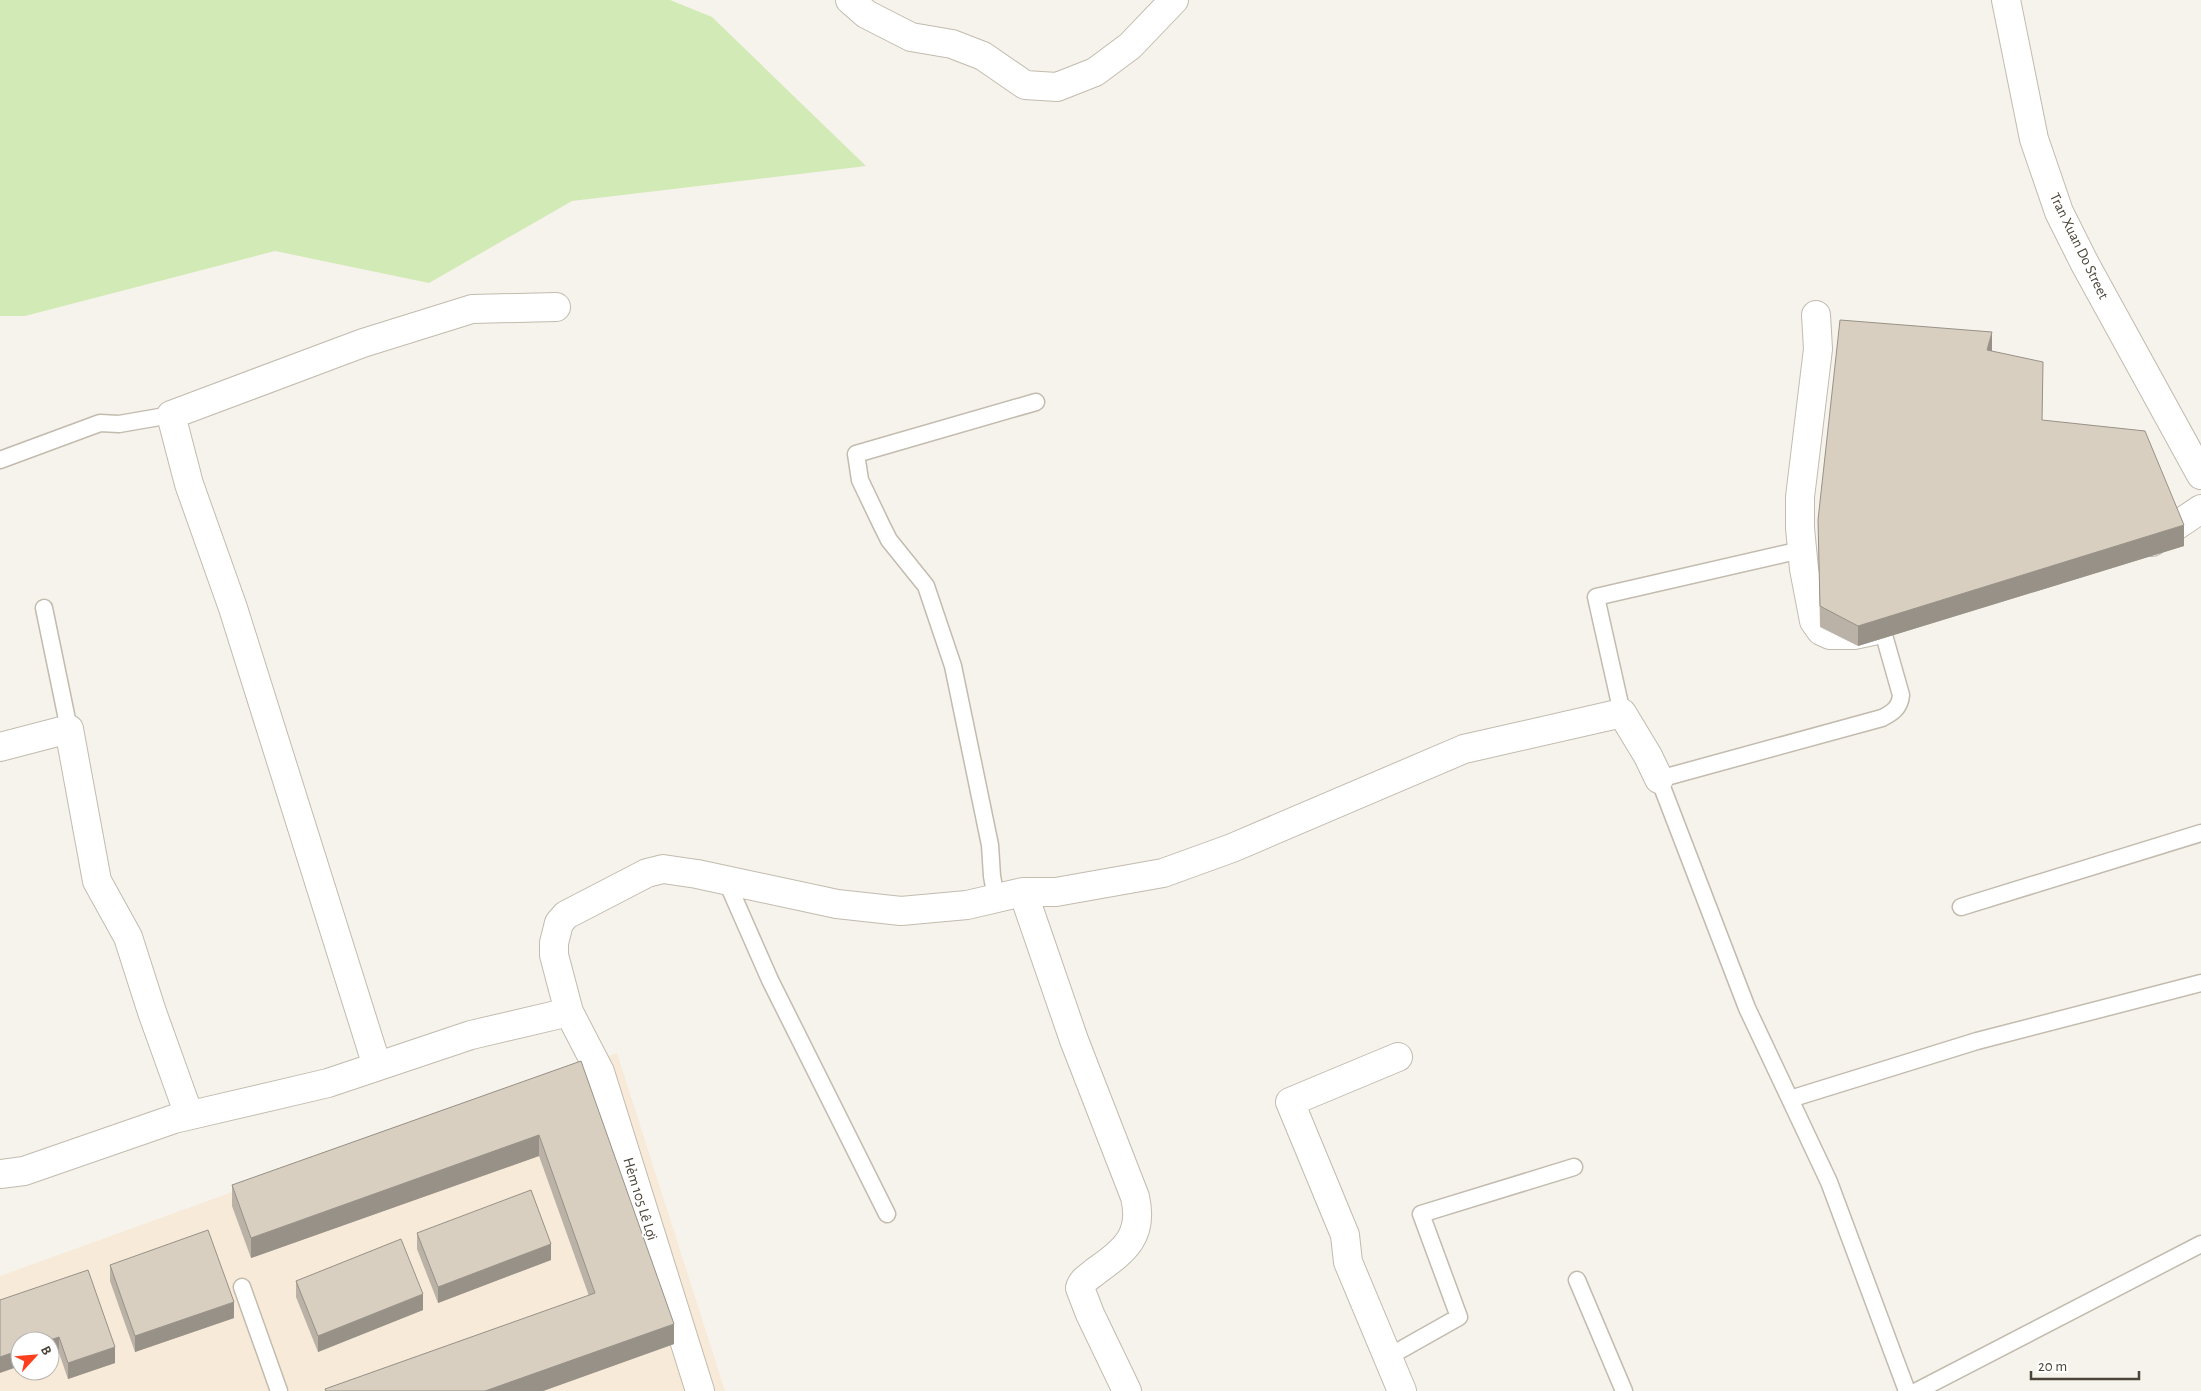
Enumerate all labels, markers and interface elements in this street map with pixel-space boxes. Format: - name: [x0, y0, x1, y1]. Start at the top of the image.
- street label: Tran Xuan Do Street: [2047, 190, 2111, 302]
- street label: Hẻm 105 Lê Lợi: [620, 1156, 660, 1242]
- north arrow: [10, 1331, 60, 1381]
- text: B: [38, 1344, 54, 1357]
- scale bar: [2031, 1348, 2138, 1380]
- text: 20 m: [2038, 1359, 2067, 1374]

